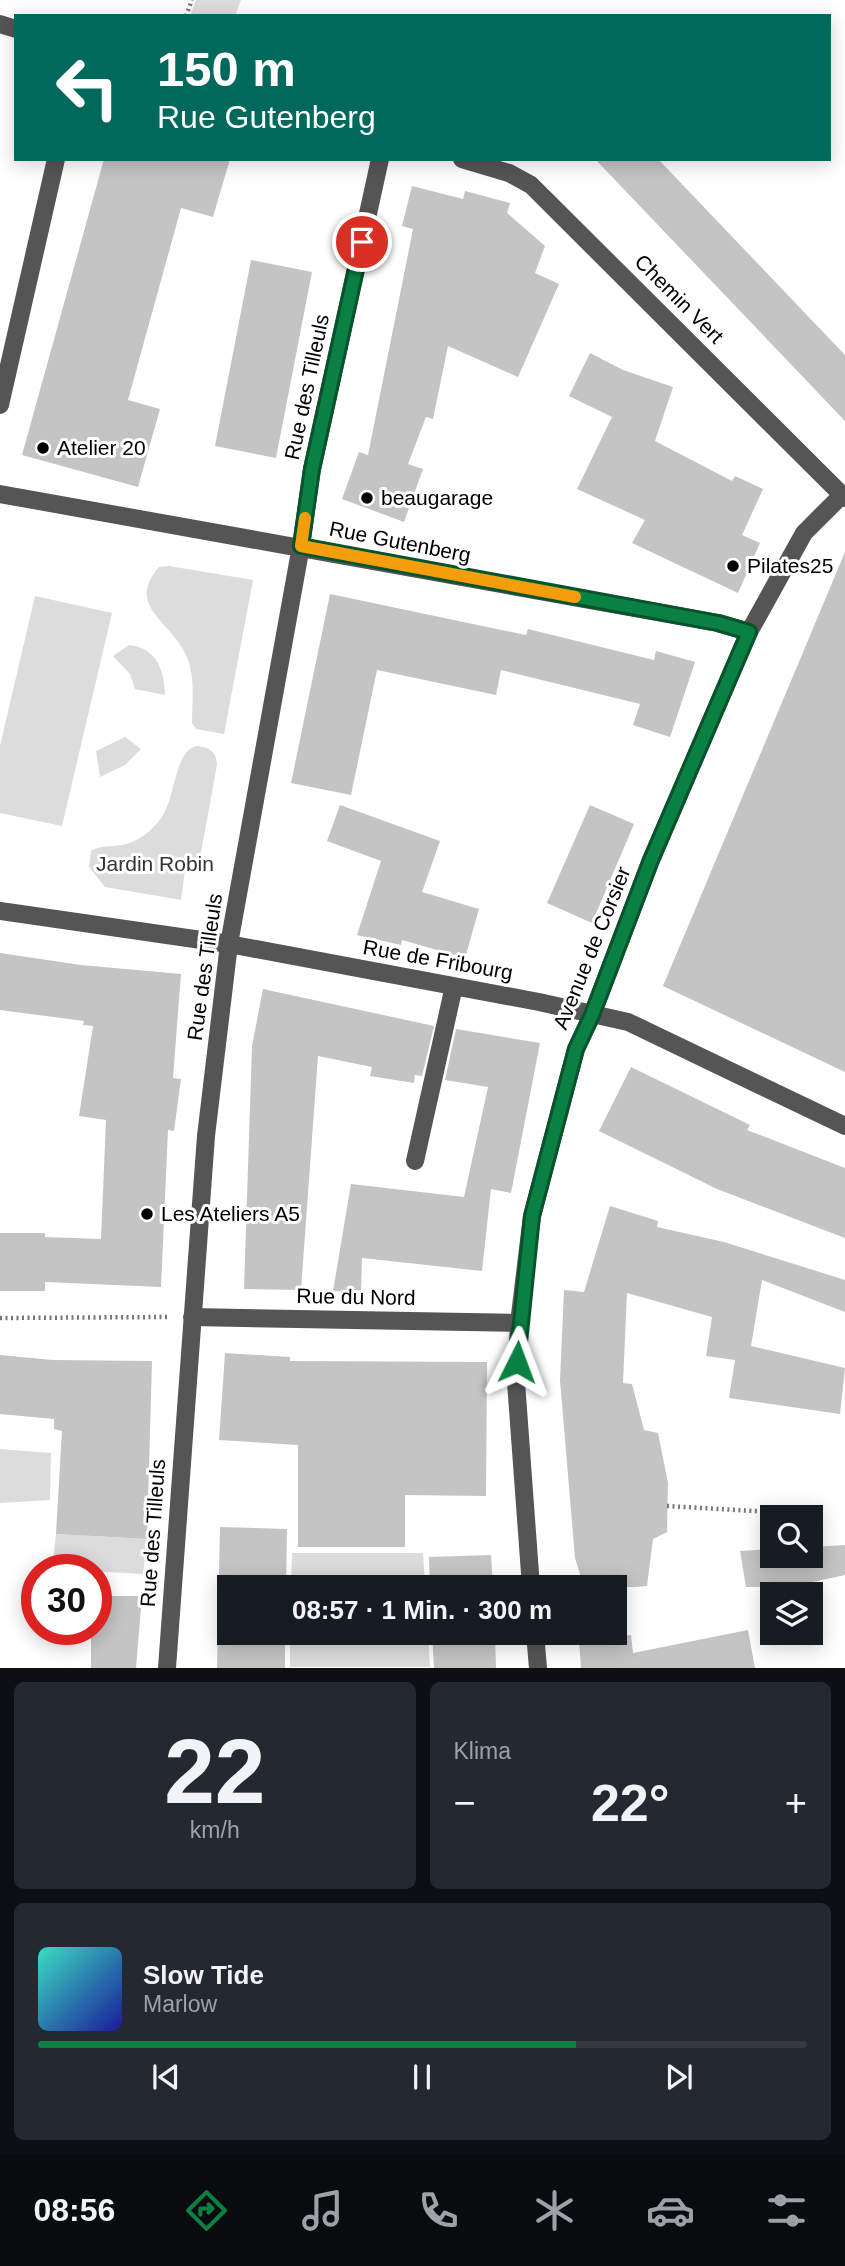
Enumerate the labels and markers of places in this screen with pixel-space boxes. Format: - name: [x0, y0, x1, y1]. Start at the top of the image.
- pin: [332, 212, 392, 272]
- place label: Atelier 20: [57, 436, 146, 459]
- marker: Atelier 20: [35, 440, 51, 456]
- place label: beaugarage: [381, 486, 493, 509]
- marker: beaugarage: [359, 490, 375, 506]
- place label: Pilates25: [747, 554, 833, 577]
- marker: Pilates25: [725, 558, 741, 574]
- place label: Les Ateliers A5: [161, 1202, 300, 1225]
- marker: Les Ateliers A5: [139, 1206, 155, 1222]

